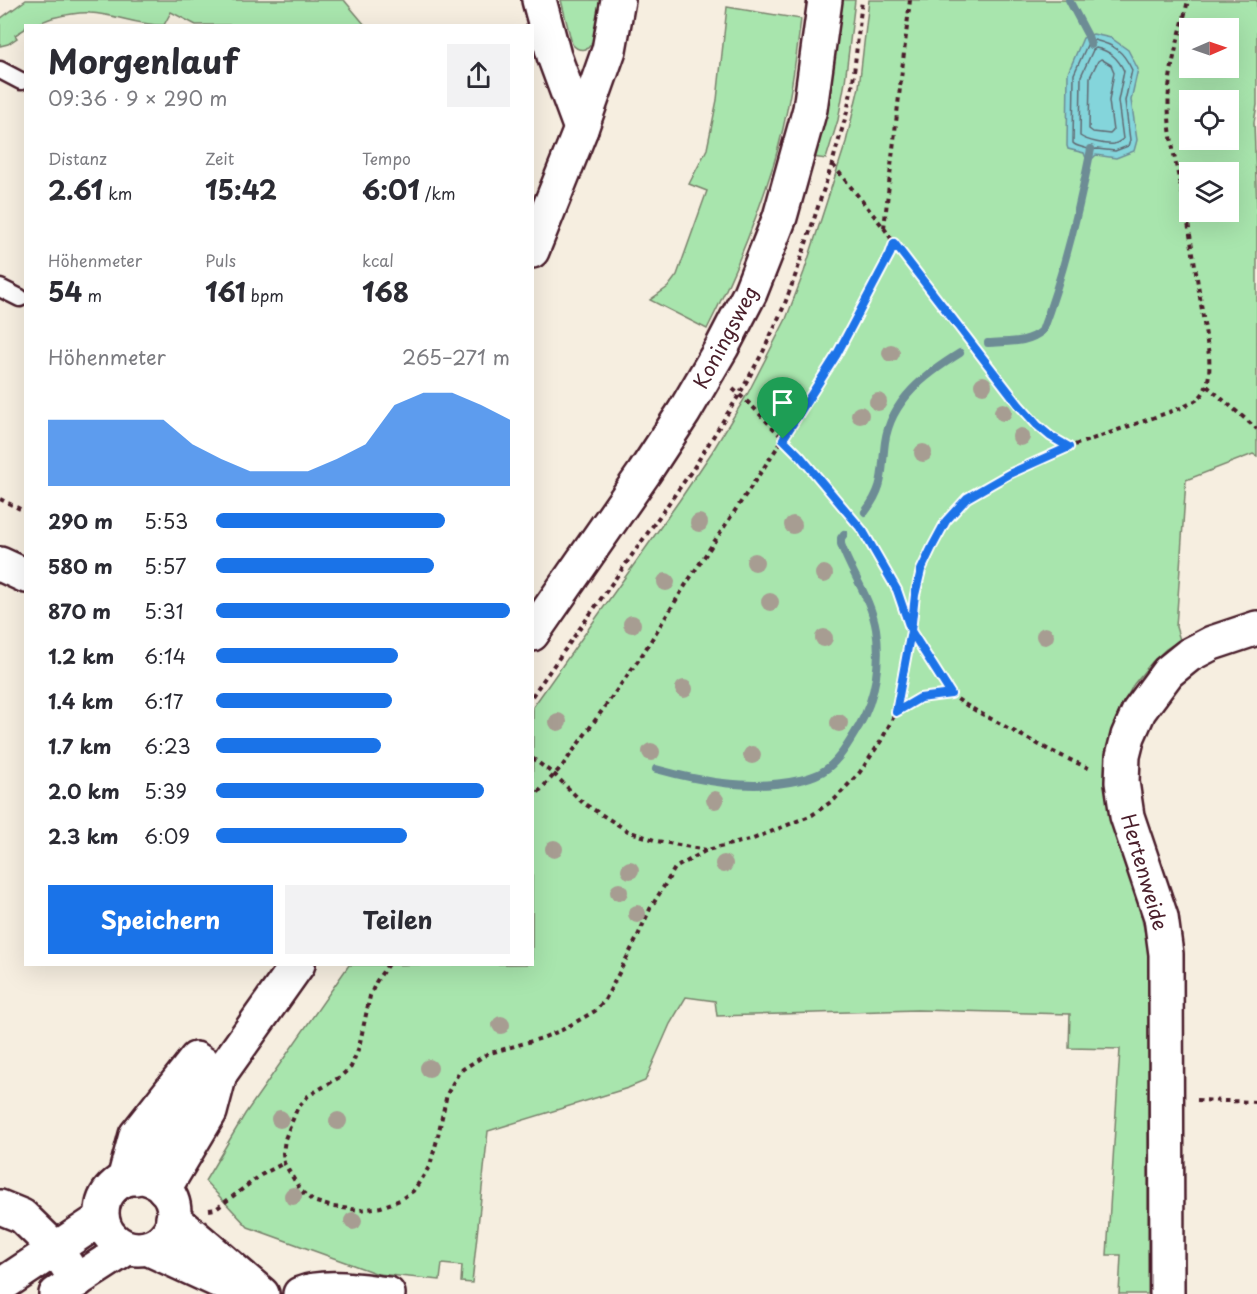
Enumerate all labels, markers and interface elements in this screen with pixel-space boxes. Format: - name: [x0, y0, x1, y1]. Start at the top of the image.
- north arrow: [1179, 18, 1239, 78]
- map controls: [1179, 18, 1239, 222]
- text: Morgenlauf: [48, 35, 238, 85]
- button: share: [447, 44, 510, 107]
- text: 09:36 · 9 × 290 m: [48, 83, 227, 113]
- button: locate: [1179, 90, 1239, 150]
- text: Distanz: [48, 146, 107, 170]
- text: Zeit: [205, 146, 234, 170]
- text: Tempo: [362, 146, 411, 170]
- button: layers: [1179, 162, 1239, 222]
- text: 2.61: [48, 170, 103, 209]
- text: 15:42: [205, 170, 277, 209]
- text: 6:01: [362, 170, 420, 209]
- text: km: [103, 181, 132, 205]
- text: /km: [420, 181, 455, 205]
- text: Höhenmeter: [48, 248, 142, 272]
- text: Puls: [205, 248, 236, 272]
- text: kcal: [362, 248, 394, 272]
- text: 54: [48, 272, 82, 311]
- text: 161: [205, 272, 246, 311]
- text: 168: [362, 272, 409, 311]
- street label: Koningsweg: [685, 280, 765, 394]
- text: m: [82, 283, 102, 307]
- text: bpm: [246, 283, 284, 307]
- text: Höhenmeter: [48, 342, 166, 372]
- text: 265–271 m: [402, 342, 510, 372]
- pin: [757, 377, 808, 439]
- icon: arrive: [766, 386, 799, 419]
- text: 290 m: [48, 506, 113, 536]
- text: 5:53: [144, 506, 188, 536]
- text: 580 m: [48, 551, 113, 581]
- text: 5:57: [144, 551, 187, 581]
- text: 870 m: [48, 596, 111, 626]
- text: 5:31: [144, 596, 184, 626]
- text: 1.2 km: [48, 641, 114, 671]
- text: 6:14: [144, 641, 186, 671]
- text: 1.4 km: [48, 686, 114, 716]
- text: 6:17: [144, 686, 183, 716]
- text: 1.7 km: [48, 731, 111, 761]
- text: 6:23: [144, 731, 191, 761]
- text: 2.0 km: [48, 776, 120, 806]
- text: 5:39: [144, 776, 187, 806]
- street label: Hertenweide: [1114, 810, 1176, 934]
- text: 2.3 km: [48, 821, 118, 851]
- text: 6:09: [144, 821, 190, 851]
- button: Speichern: [48, 885, 273, 954]
- button: Teilen: [285, 885, 510, 954]

